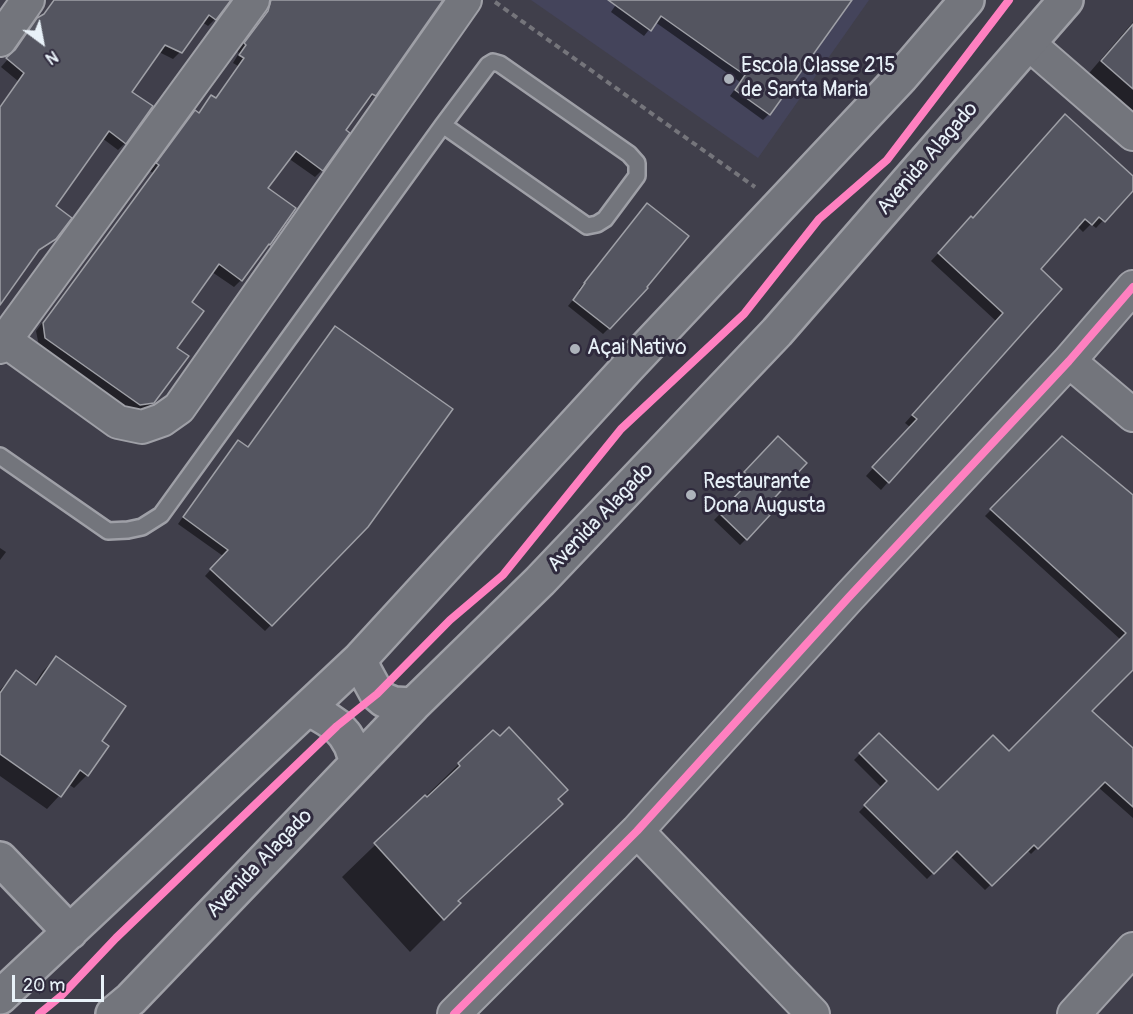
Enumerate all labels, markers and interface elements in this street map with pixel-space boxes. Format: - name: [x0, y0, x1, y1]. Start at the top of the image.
- north arrow: [12, 12, 72, 72]
- text: N: [42, 46, 61, 69]
- place label: Escola Classe 215 de Santa Maria: [741, 54, 895, 104]
- marker: Escola Classe 215 de Santa Maria: [722, 72, 736, 86]
- street label: Avenida Alagado: [872, 97, 984, 221]
- place label: Açai Nativo: [587, 336, 686, 362]
- marker: Açai Nativo: [568, 342, 582, 356]
- street label: Avenida Alagado: [543, 458, 659, 578]
- place label: Restaurante Dona Augusta: [703, 470, 826, 520]
- marker: Restaurante Dona Augusta: [684, 488, 698, 502]
- street label: Avenida Alagado: [202, 804, 318, 924]
- scale bar: [15, 963, 106, 1001]
- text: 20 m: [23, 974, 65, 997]

